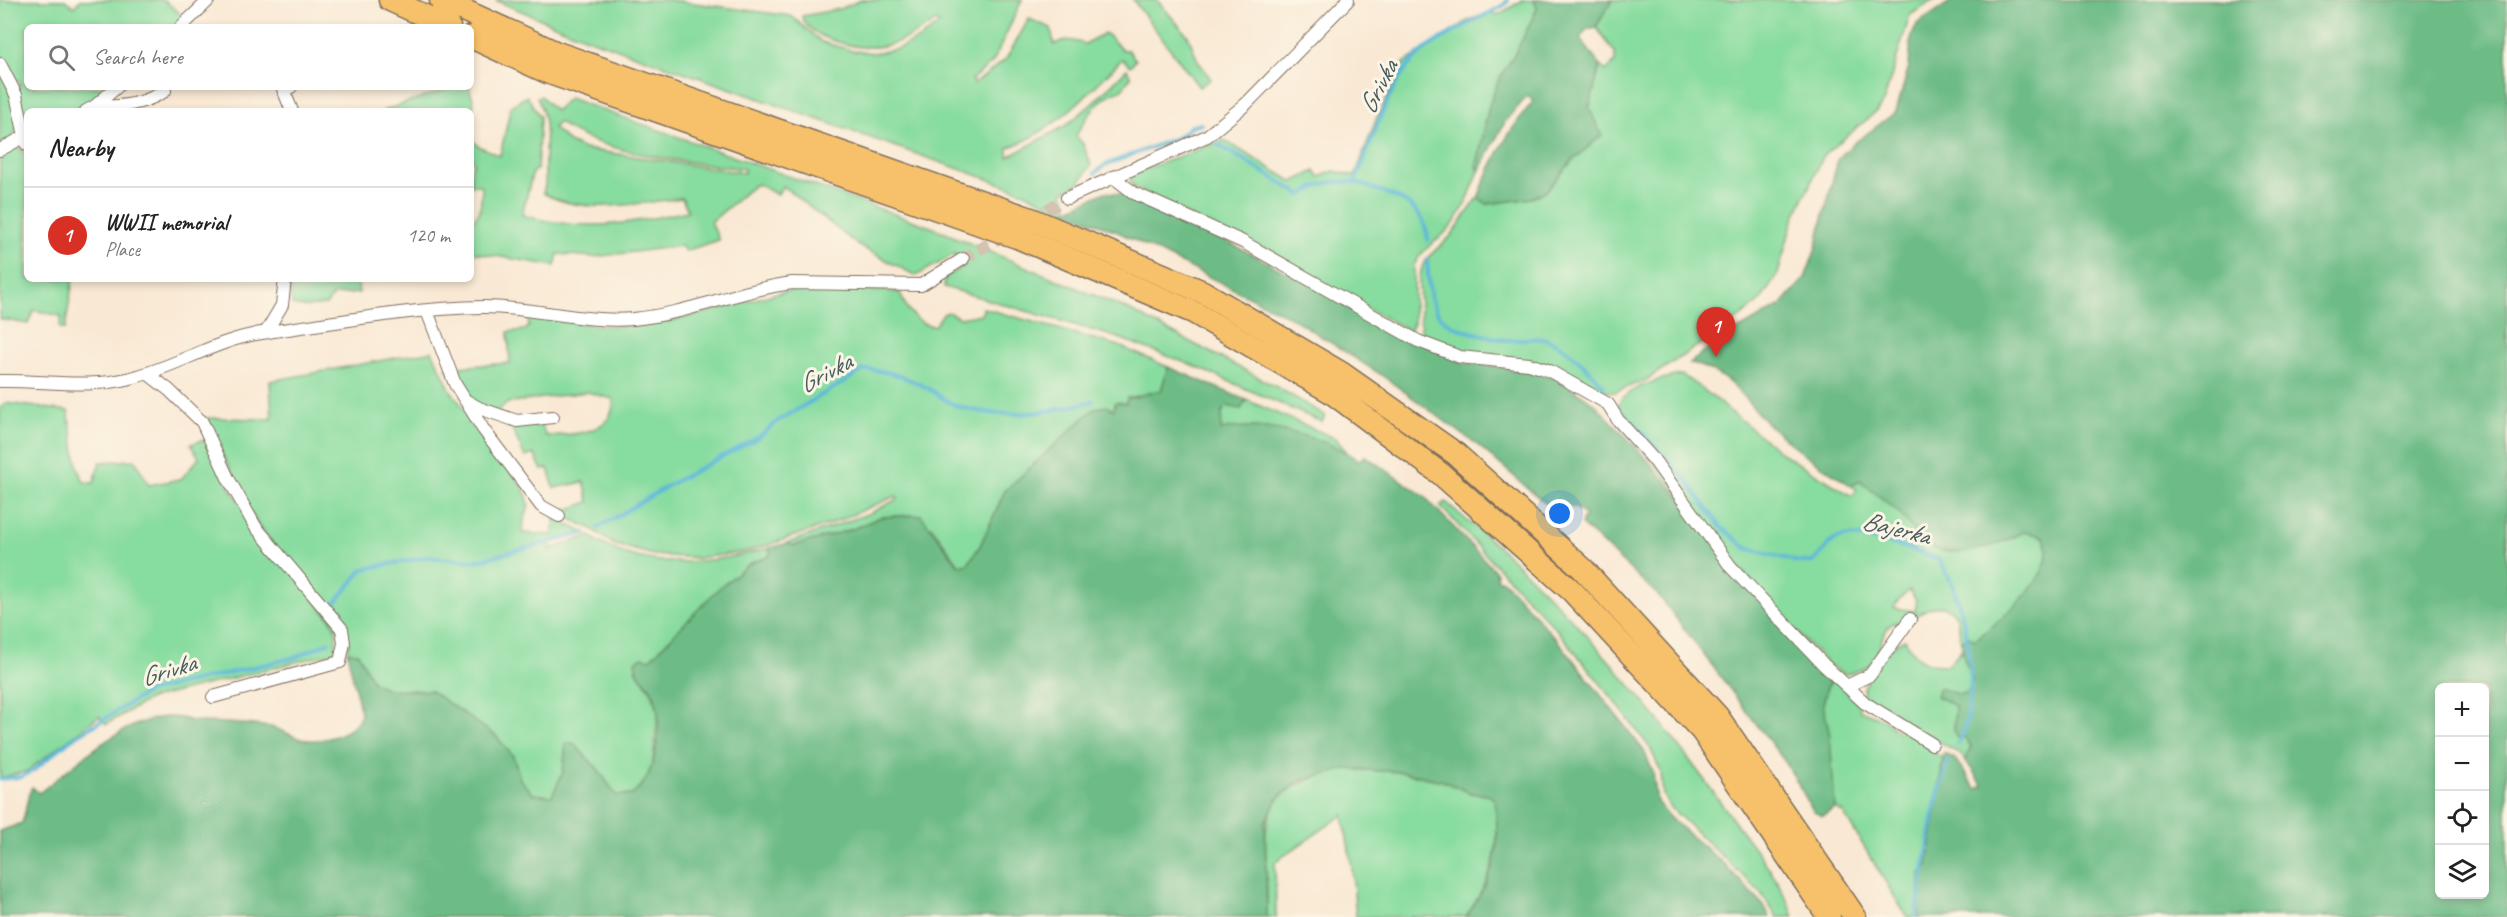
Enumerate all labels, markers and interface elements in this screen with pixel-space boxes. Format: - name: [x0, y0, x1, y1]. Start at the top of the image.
- search box: [24, 24, 474, 90]
- icon: search: [45, 41, 78, 74]
- text: Search here: [93, 43, 183, 71]
- water label: Grivka: [1351, 52, 1406, 119]
- text: Nearby: [48, 131, 113, 164]
- text: WWII memorial: [105, 209, 228, 237]
- text: 1: [63, 223, 72, 248]
- text: 120 m: [407, 223, 450, 248]
- text: Place: [105, 237, 140, 262]
- pin: 1: [1696, 308, 1736, 357]
- water label: Grivka: [793, 344, 860, 401]
- your location: [1545, 499, 1574, 528]
- water label: Bajerka: [1859, 504, 1936, 553]
- water label: Grivka: [137, 645, 202, 694]
- map controls: [2435, 683, 2489, 899]
- button: +: [2435, 683, 2489, 737]
- button: −: [2435, 737, 2489, 791]
- button: locate: [2435, 791, 2489, 845]
- button: layers: [2435, 845, 2489, 899]

